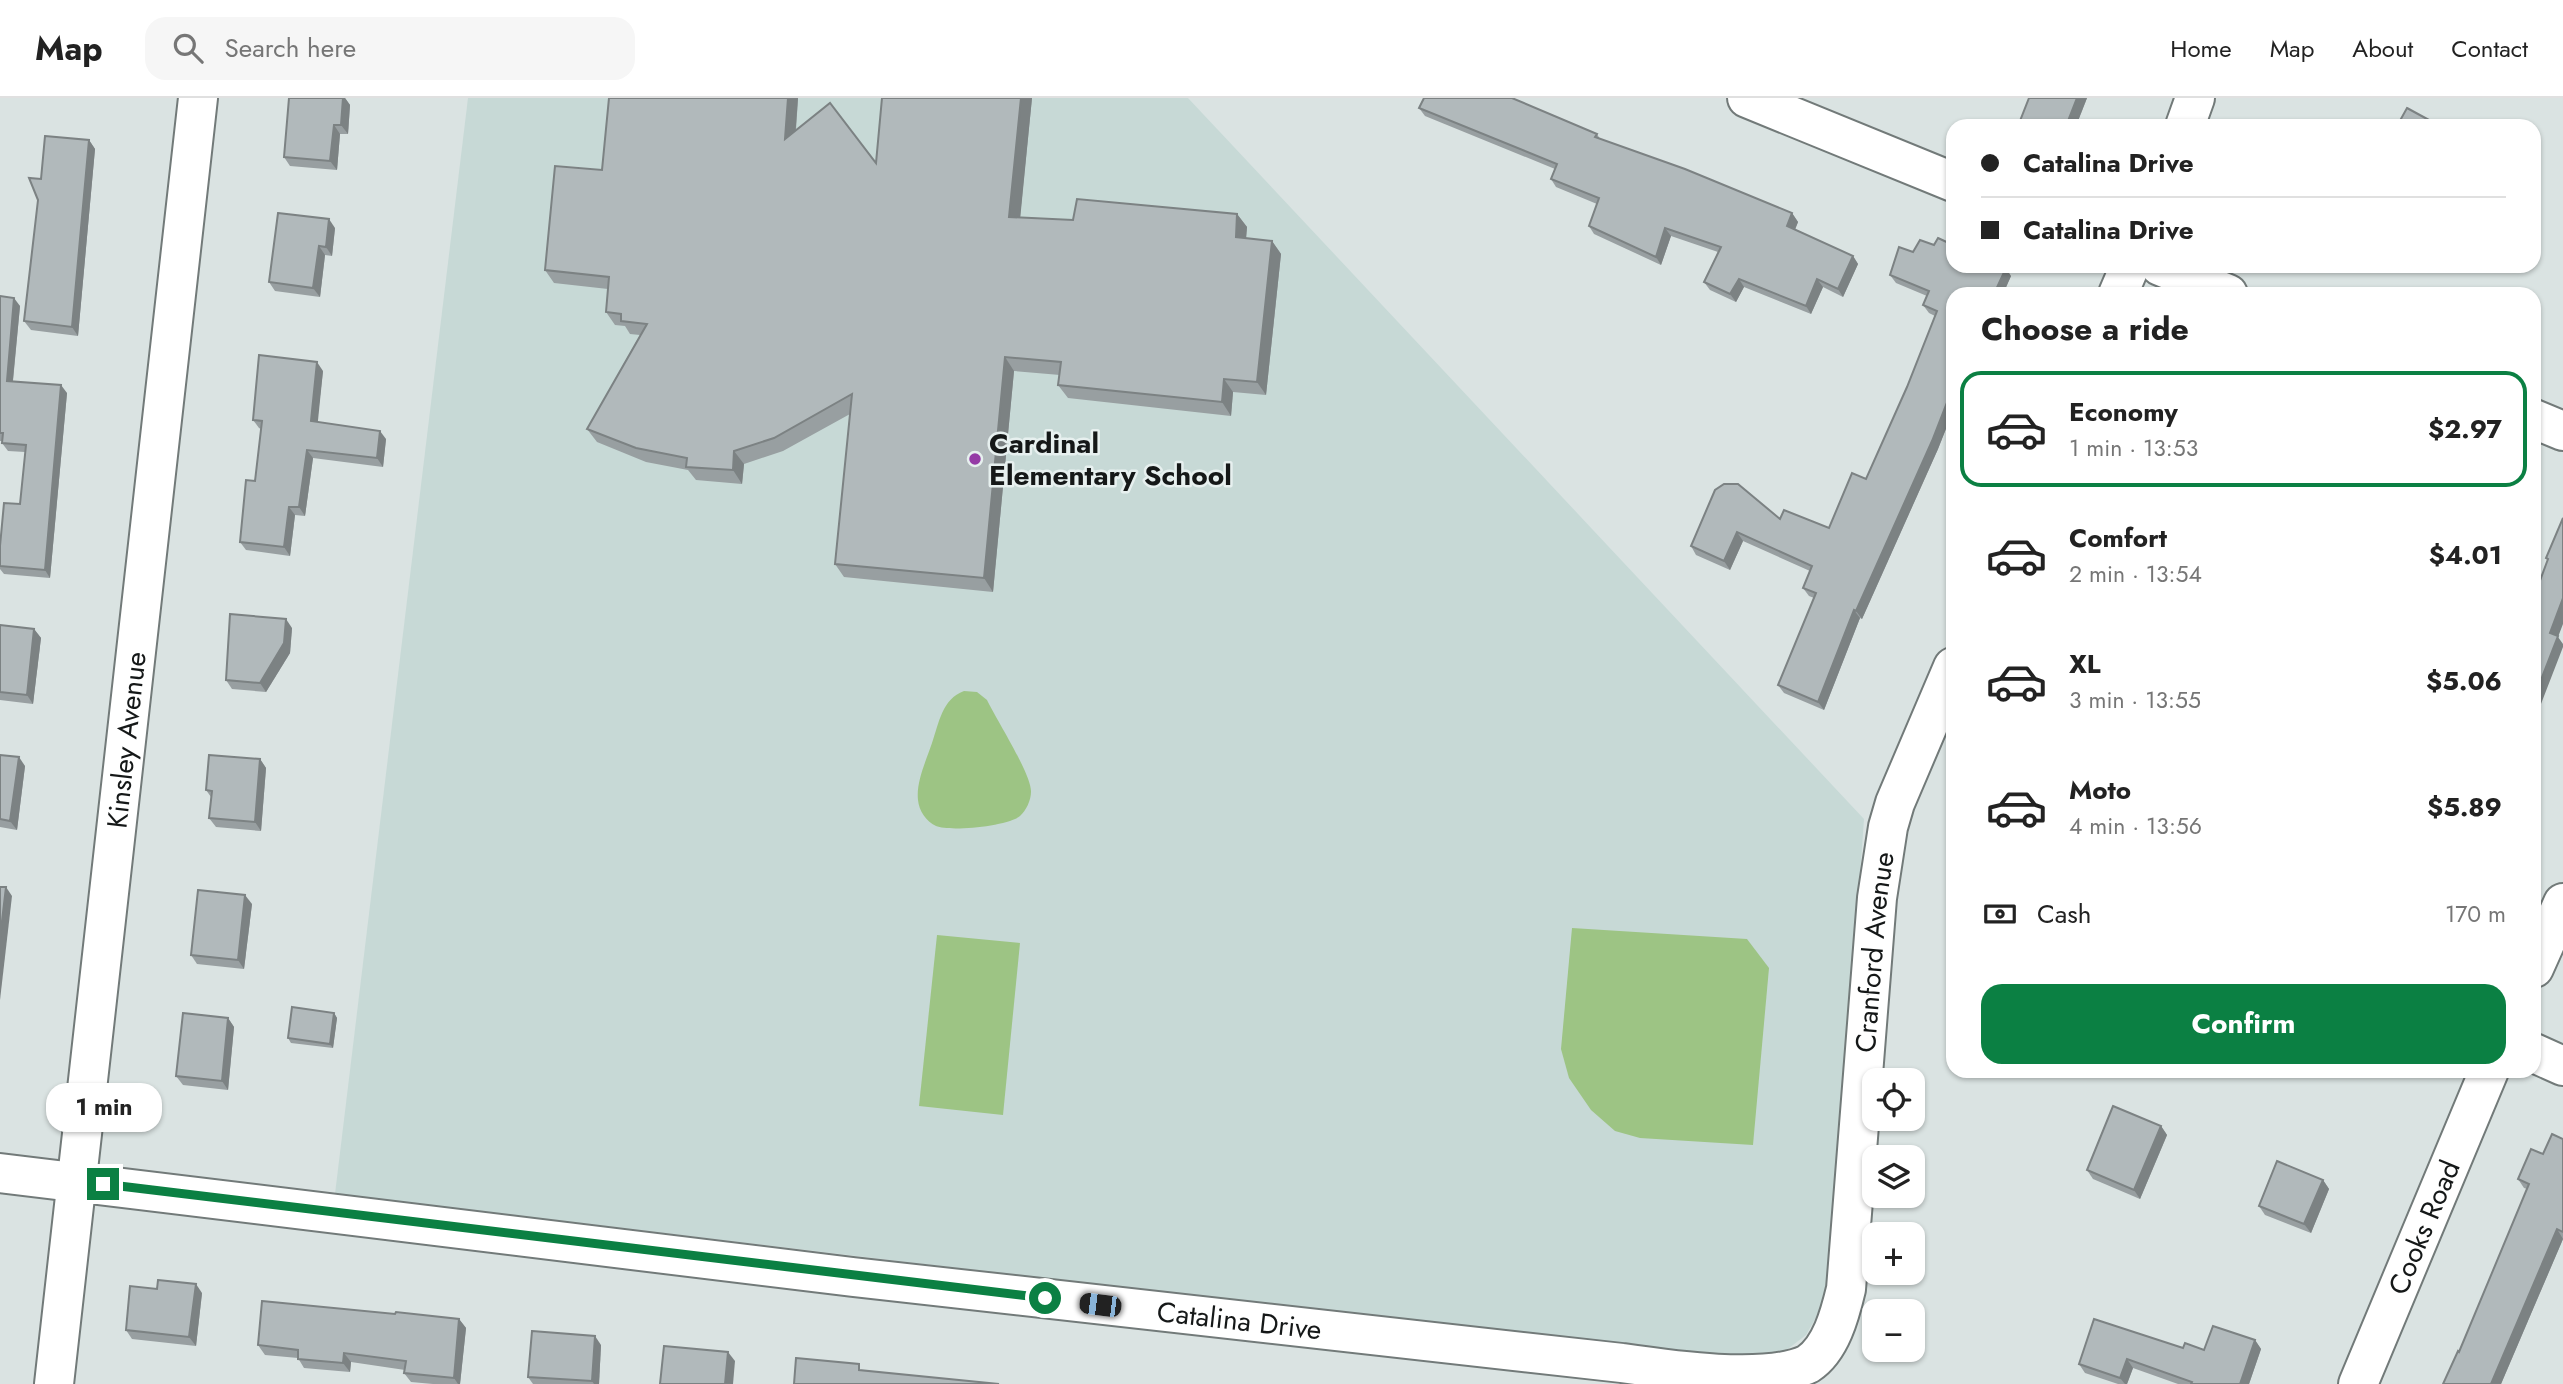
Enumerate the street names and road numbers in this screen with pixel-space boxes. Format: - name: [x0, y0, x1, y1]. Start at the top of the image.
- street label: Kinsley Avenue: [96, 650, 156, 831]
- street label: Cranford Avenue: [1844, 849, 1904, 1054]
- street label: Cooks Road: [2377, 1154, 2470, 1301]
- street label: Catalina Drive: [1155, 1291, 1324, 1350]

